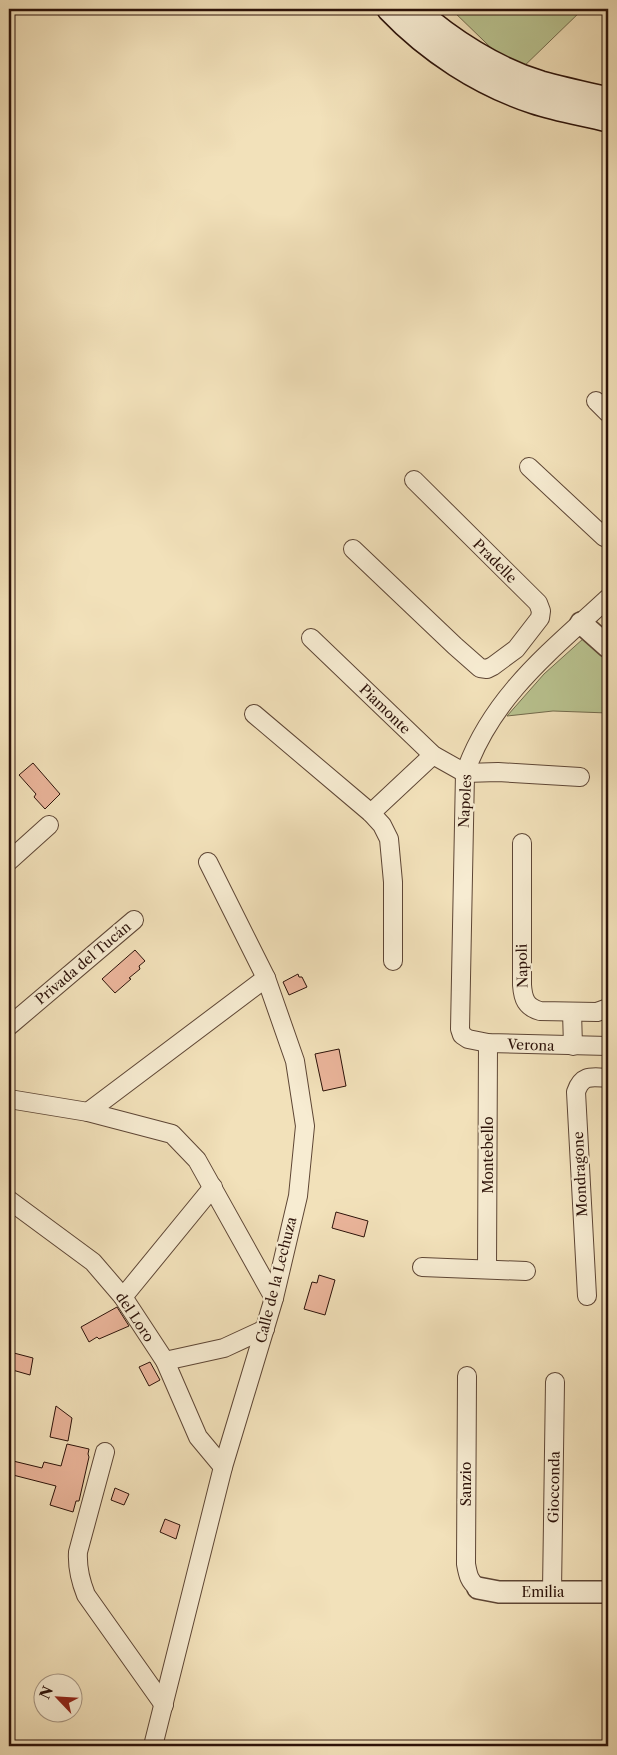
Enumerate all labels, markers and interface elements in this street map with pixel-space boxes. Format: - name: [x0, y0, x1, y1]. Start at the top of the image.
- street label: Pradelle: [469, 535, 521, 587]
- street label: Piamonte: [356, 680, 414, 738]
- street label: Napoles: [455, 774, 475, 828]
- street label: Privada del Tucán: [32, 918, 135, 1008]
- street label: Napoli: [513, 944, 531, 988]
- street label: Verona: [506, 1035, 555, 1055]
- street label: Montebello: [479, 1116, 497, 1194]
- street label: Mondragone: [569, 1131, 591, 1217]
- street label: Calle de la Lechuza: [252, 1214, 301, 1345]
- street label: del Loro: [112, 1289, 158, 1345]
- street label: Giocconda: [544, 1450, 564, 1523]
- street label: Sanzio: [457, 1462, 475, 1506]
- street label: Emilia: [522, 1583, 565, 1601]
- north arrow: [32, 1672, 82, 1722]
- text: N: [35, 1683, 57, 1702]

